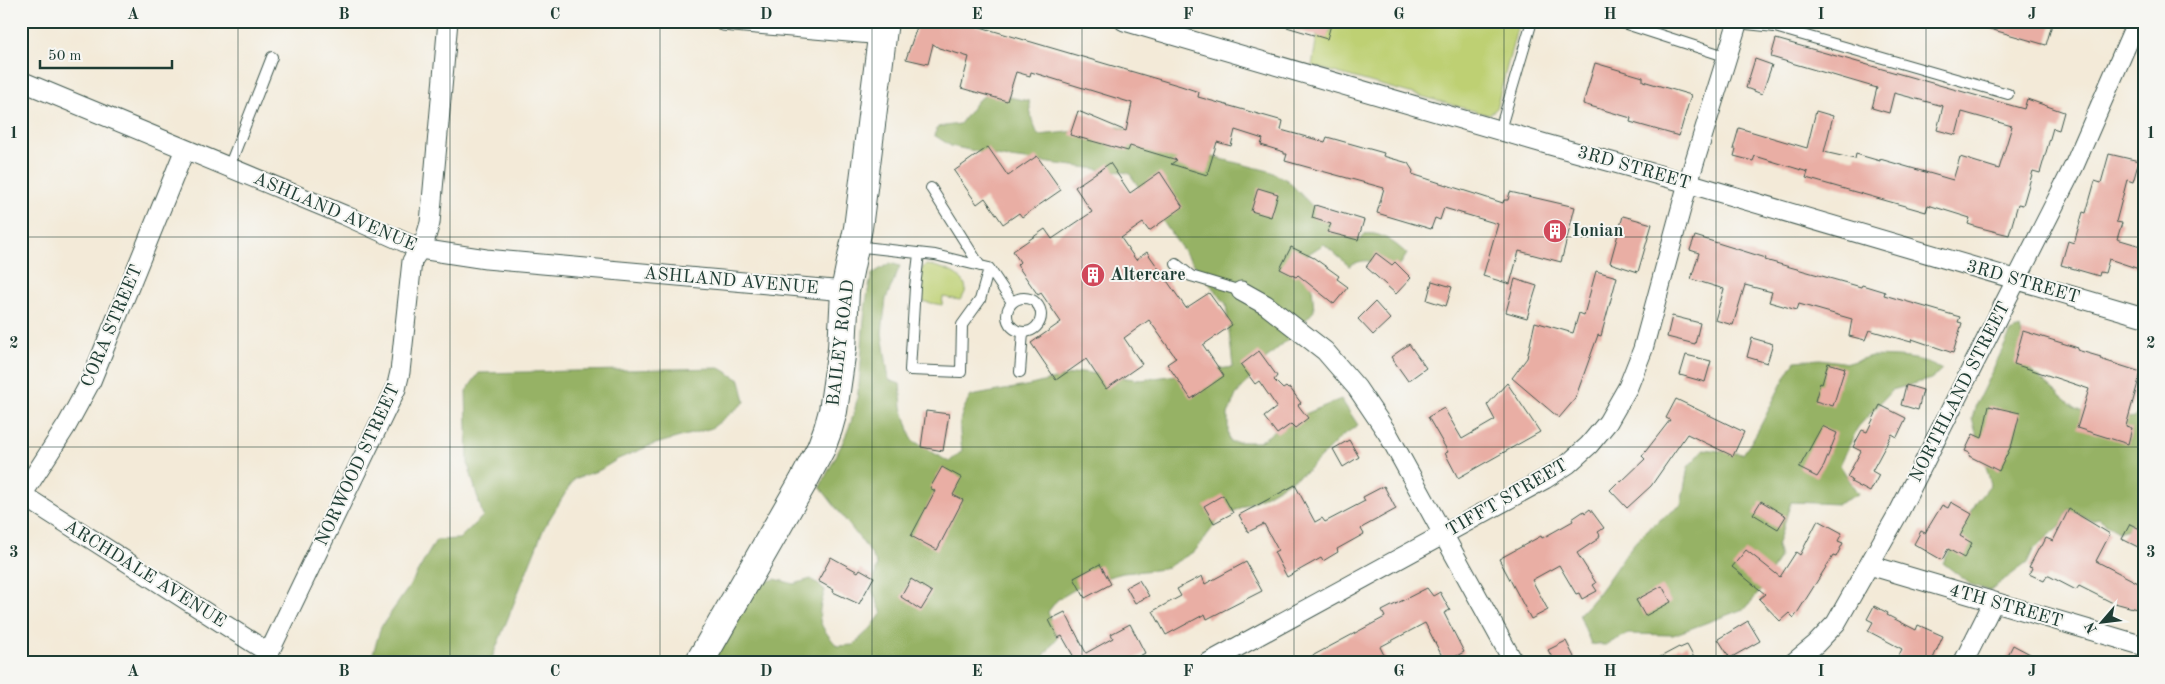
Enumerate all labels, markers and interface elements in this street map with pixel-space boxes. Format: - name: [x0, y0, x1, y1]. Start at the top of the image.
- text: A: [127, 7, 139, 23]
- text: B: [338, 7, 350, 23]
- text: C: [550, 7, 560, 23]
- text: D: [760, 7, 772, 23]
- text: E: [971, 7, 983, 23]
- text: F: [1183, 7, 1194, 23]
- text: G: [1393, 7, 1405, 23]
- text: H: [1603, 7, 1617, 23]
- text: I: [1817, 7, 1825, 23]
- text: J: [2028, 7, 2037, 23]
- scale bar: [40, 38, 172, 70]
- text: 50 m: [48, 49, 82, 64]
- text: 1: [9, 126, 19, 142]
- text: 1: [2146, 126, 2156, 142]
- street label: 3RD STREET: [1575, 143, 1693, 193]
- street label: ASHLAND AVENUE: [251, 169, 419, 255]
- building icon: Ionian: [1542, 218, 1568, 244]
- place label: Ionian: [1572, 222, 1623, 240]
- street label: 3RD STREET: [1964, 257, 2082, 307]
- street label: CORA STREET: [78, 262, 146, 390]
- building icon: Altercare: [1080, 262, 1106, 288]
- street label: ASHLAND AVENUE: [643, 264, 819, 298]
- place label: Altercare: [1110, 266, 1186, 284]
- street label: BAILEY ROAD: [824, 279, 858, 407]
- street label: NORTHLAND STREET: [1907, 299, 2013, 485]
- text: 2: [9, 336, 19, 352]
- text: 2: [2146, 336, 2156, 352]
- street label: NORWOOD STREET: [313, 381, 403, 549]
- street label: TIFFT STREET: [1443, 456, 1571, 540]
- street label: ARCHDALE AVENUE: [61, 517, 229, 631]
- text: 3: [9, 545, 19, 561]
- text: 3: [2146, 545, 2156, 561]
- street label: 4TH STREET: [1947, 581, 2065, 631]
- north arrow: [2078, 596, 2128, 646]
- text: N: [2083, 619, 2100, 636]
- text: A: [127, 664, 139, 680]
- text: B: [338, 664, 350, 680]
- text: C: [550, 664, 560, 680]
- text: D: [760, 664, 772, 680]
- text: E: [971, 664, 983, 680]
- text: F: [1183, 664, 1194, 680]
- text: G: [1393, 664, 1405, 680]
- text: H: [1603, 664, 1617, 680]
- text: I: [1817, 664, 1825, 680]
- text: J: [2028, 664, 2037, 680]

